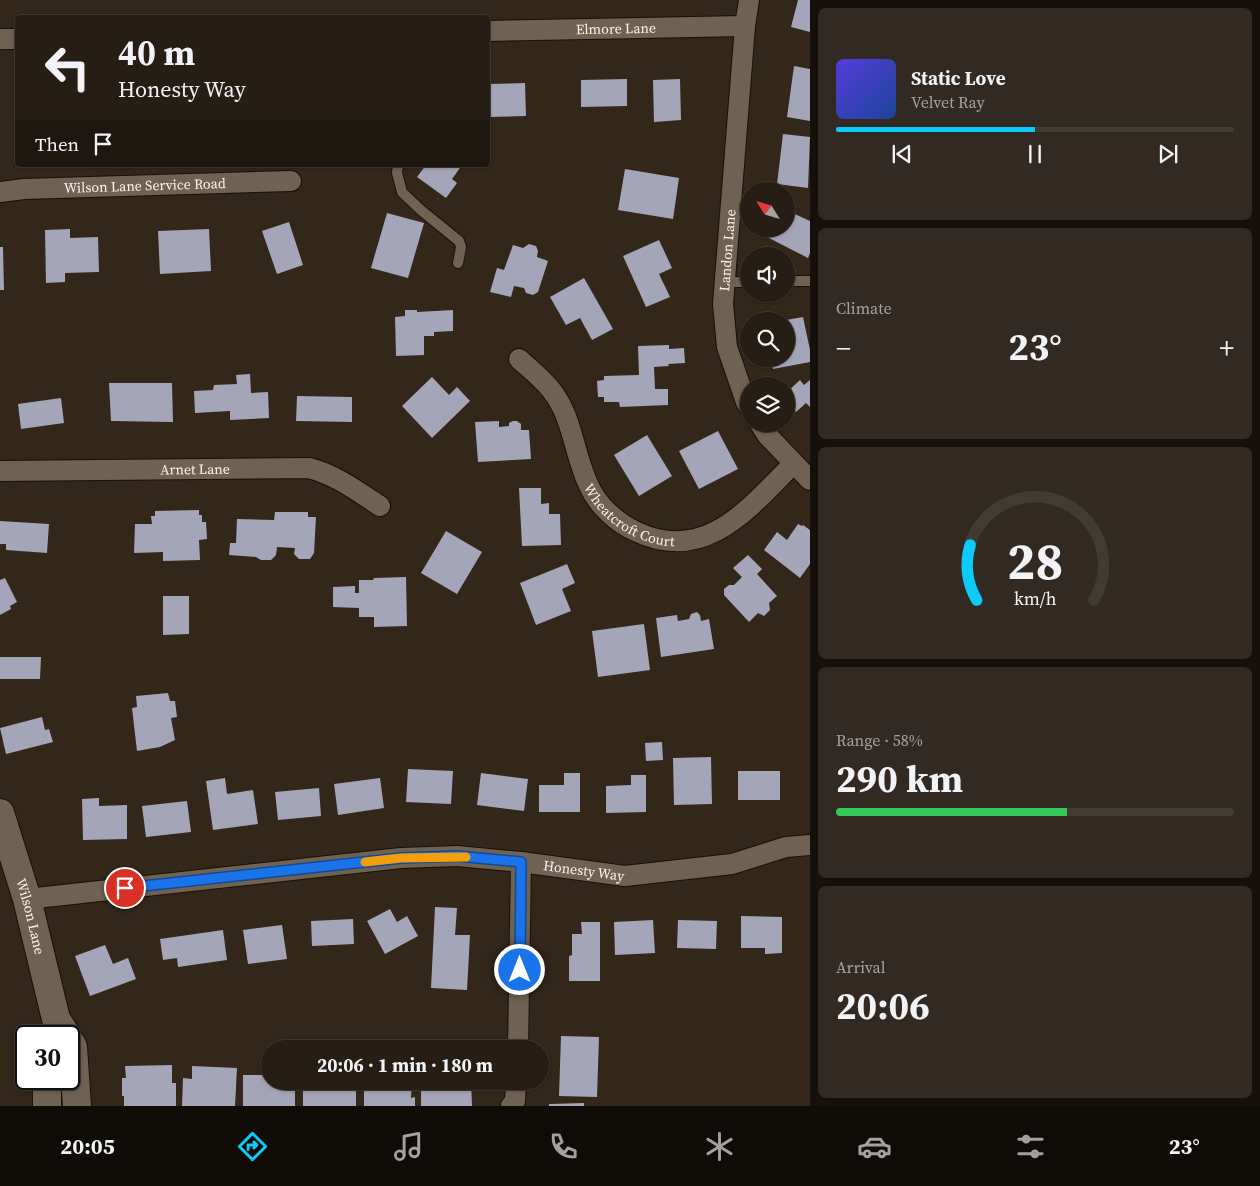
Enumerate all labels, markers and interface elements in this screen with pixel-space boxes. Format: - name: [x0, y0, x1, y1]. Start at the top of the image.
- street label: Elmore Lane: [576, 18, 656, 39]
- text: 40 m: [118, 29, 195, 77]
- icon: left: [35, 35, 100, 100]
- text: Static Love: [911, 65, 1006, 91]
- text: Honesty Way: [118, 74, 246, 104]
- text: Velvet Ray: [911, 91, 985, 113]
- icon: arrive: [89, 130, 117, 158]
- text: Then: [35, 131, 79, 157]
- icon: previous: [888, 140, 916, 168]
- icon: pause: [1021, 140, 1049, 168]
- icon: next: [1154, 140, 1182, 168]
- street label: Wilson Lane Service Road: [63, 173, 226, 198]
- north arrow: [740, 182, 795, 238]
- map controls: [740, 182, 795, 432]
- street label: Landon Lane: [714, 209, 740, 292]
- button: sound: [740, 247, 795, 302]
- text: Climate: [836, 297, 892, 319]
- button: search: [740, 312, 795, 367]
- text: 23°: [1008, 321, 1062, 373]
- text: −: [836, 329, 851, 367]
- text: +: [1219, 329, 1234, 367]
- button: layers: [740, 377, 795, 432]
- street label: Arnet Lane: [160, 459, 230, 479]
- street label: Wheatcroft Court: [579, 480, 676, 551]
- text: 28: [1007, 525, 1063, 596]
- text: km/h: [1014, 586, 1057, 611]
- text: Range · 58%: [836, 729, 923, 751]
- text: 290 km: [836, 753, 963, 805]
- street label: Honesty Way: [542, 855, 626, 886]
- pin: [104, 867, 146, 909]
- icon: arrive: [111, 874, 139, 902]
- street label: Wilson Lane: [11, 876, 50, 957]
- position arrow: [493, 943, 545, 995]
- text: Arrival: [836, 956, 885, 978]
- text: 20:06: [836, 980, 930, 1032]
- speed limit sign: 30: [15, 1025, 80, 1090]
- text: 20:06 · 1 min · 180 m: [317, 1052, 493, 1078]
- icon: directions: [235, 1129, 270, 1164]
- icon: music: [391, 1129, 426, 1164]
- icon: phone: [546, 1129, 581, 1164]
- icon: climate: [702, 1129, 737, 1164]
- icon: car: [857, 1129, 892, 1164]
- icon: filters: [1013, 1129, 1048, 1164]
- text: 20:05: [60, 1131, 115, 1161]
- text: 23°: [1169, 1131, 1200, 1161]

